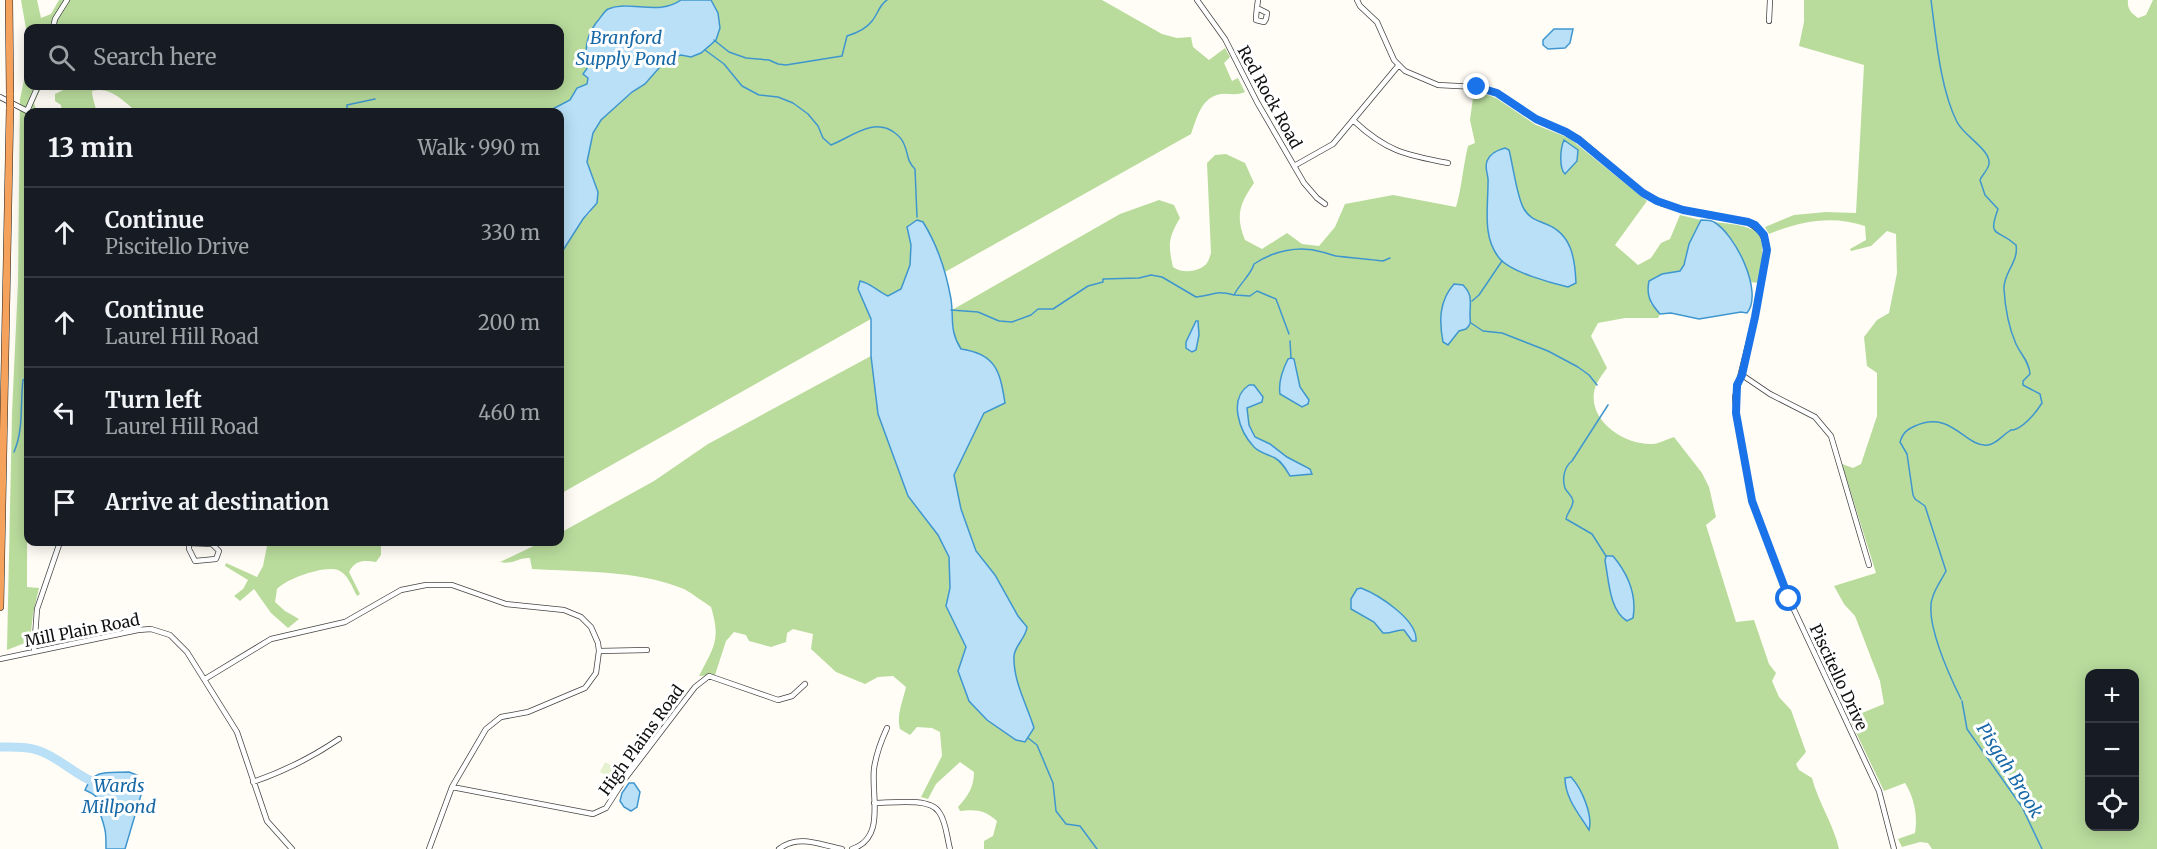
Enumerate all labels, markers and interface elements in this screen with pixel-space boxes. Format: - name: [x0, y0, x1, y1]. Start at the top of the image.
- search box: [24, 24, 564, 90]
- water label: Branford Supply Pond: [575, 26, 677, 70]
- icon: search: [45, 41, 78, 74]
- street label: Red Rock Road: [1234, 42, 1307, 152]
- text: Search here: [93, 43, 216, 71]
- route end: [1463, 73, 1489, 99]
- text: 13 min: [48, 131, 133, 164]
- text: Walk · 990 m: [418, 135, 540, 160]
- text: Continue: [105, 206, 204, 234]
- icon: ahead: [48, 216, 81, 249]
- text: 330 m: [481, 220, 540, 245]
- text: Piscitello Drive: [105, 234, 249, 259]
- text: Continue: [105, 296, 204, 324]
- icon: ahead: [48, 306, 81, 339]
- text: 200 m: [478, 310, 540, 335]
- text: Laurel Hill Road: [105, 324, 259, 349]
- text: Turn left: [105, 386, 202, 414]
- icon: left: [48, 396, 81, 429]
- text: 460 m: [478, 400, 540, 425]
- text: Laurel Hill Road: [105, 414, 259, 439]
- icon: arrive: [48, 486, 81, 519]
- text: Arrive at destination: [105, 488, 329, 516]
- route start: [1775, 585, 1801, 611]
- street label: Mill Plain Road: [23, 609, 142, 651]
- street label: Piscitello Drive: [1806, 621, 1872, 733]
- map controls: [2085, 669, 2139, 831]
- button: +: [2085, 669, 2139, 723]
- street label: High Plains Road: [594, 681, 688, 799]
- water label: Pisgah Brook: [1972, 718, 2048, 822]
- button: −: [2085, 723, 2139, 777]
- water label: Wards Millpond: [81, 774, 156, 818]
- button: locate: [2085, 777, 2139, 831]

